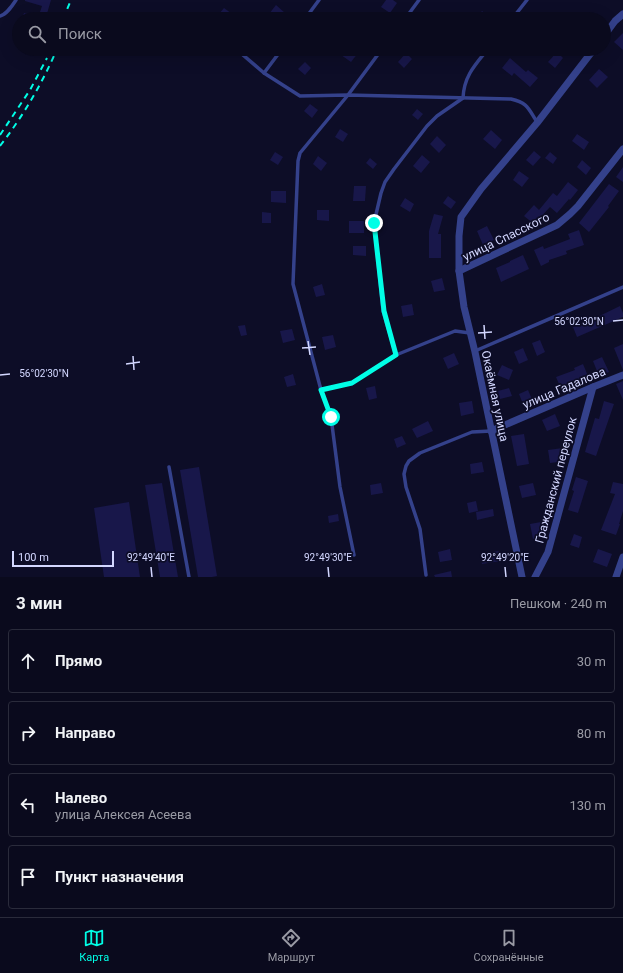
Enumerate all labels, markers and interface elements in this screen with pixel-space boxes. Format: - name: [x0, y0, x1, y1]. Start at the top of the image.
- search box: [12, 12, 611, 56]
- icon: search: [26, 23, 48, 45]
- text: Поиск: [58, 25, 102, 43]
- street label: улица Спасского: [460, 210, 552, 264]
- route end: [365, 214, 383, 232]
- text: 56°02'30"N: [554, 316, 604, 327]
- street label: Окаёмная улица: [479, 349, 511, 443]
- street label: улица Гадалова: [520, 364, 608, 412]
- text: 56°02'30"N: [19, 368, 69, 379]
- route start: [322, 408, 340, 426]
- street label: Гражданский переулок: [532, 415, 580, 545]
- scale bar: [12, 549, 114, 568]
- text: 100 m: [18, 551, 49, 564]
- text: 92°49'40"E: [127, 552, 175, 563]
- text: 92°49'30"E: [304, 552, 352, 563]
- text: 92°49'20"E: [481, 552, 529, 563]
- text: 3 мин: [16, 593, 62, 613]
- text: Пешком · 240 m: [510, 596, 607, 611]
- icon: ahead: [17, 650, 39, 672]
- text: Прямо: [55, 652, 102, 670]
- text: 30 m: [577, 654, 606, 669]
- icon: right: [17, 722, 39, 744]
- text: Направо: [55, 724, 116, 742]
- text: 80 m: [577, 726, 606, 741]
- text: Налево: [55, 789, 107, 807]
- icon: left: [17, 794, 39, 816]
- text: 130 m: [569, 798, 606, 813]
- text: улица Алексея Асеева: [55, 807, 191, 822]
- icon: arrive: [17, 866, 39, 888]
- text: Пункт назначения: [55, 868, 184, 886]
- tab: Карта: [79, 927, 109, 964]
- tab: Маршрут: [268, 927, 315, 964]
- tab: Сохранённые: [474, 927, 544, 964]

